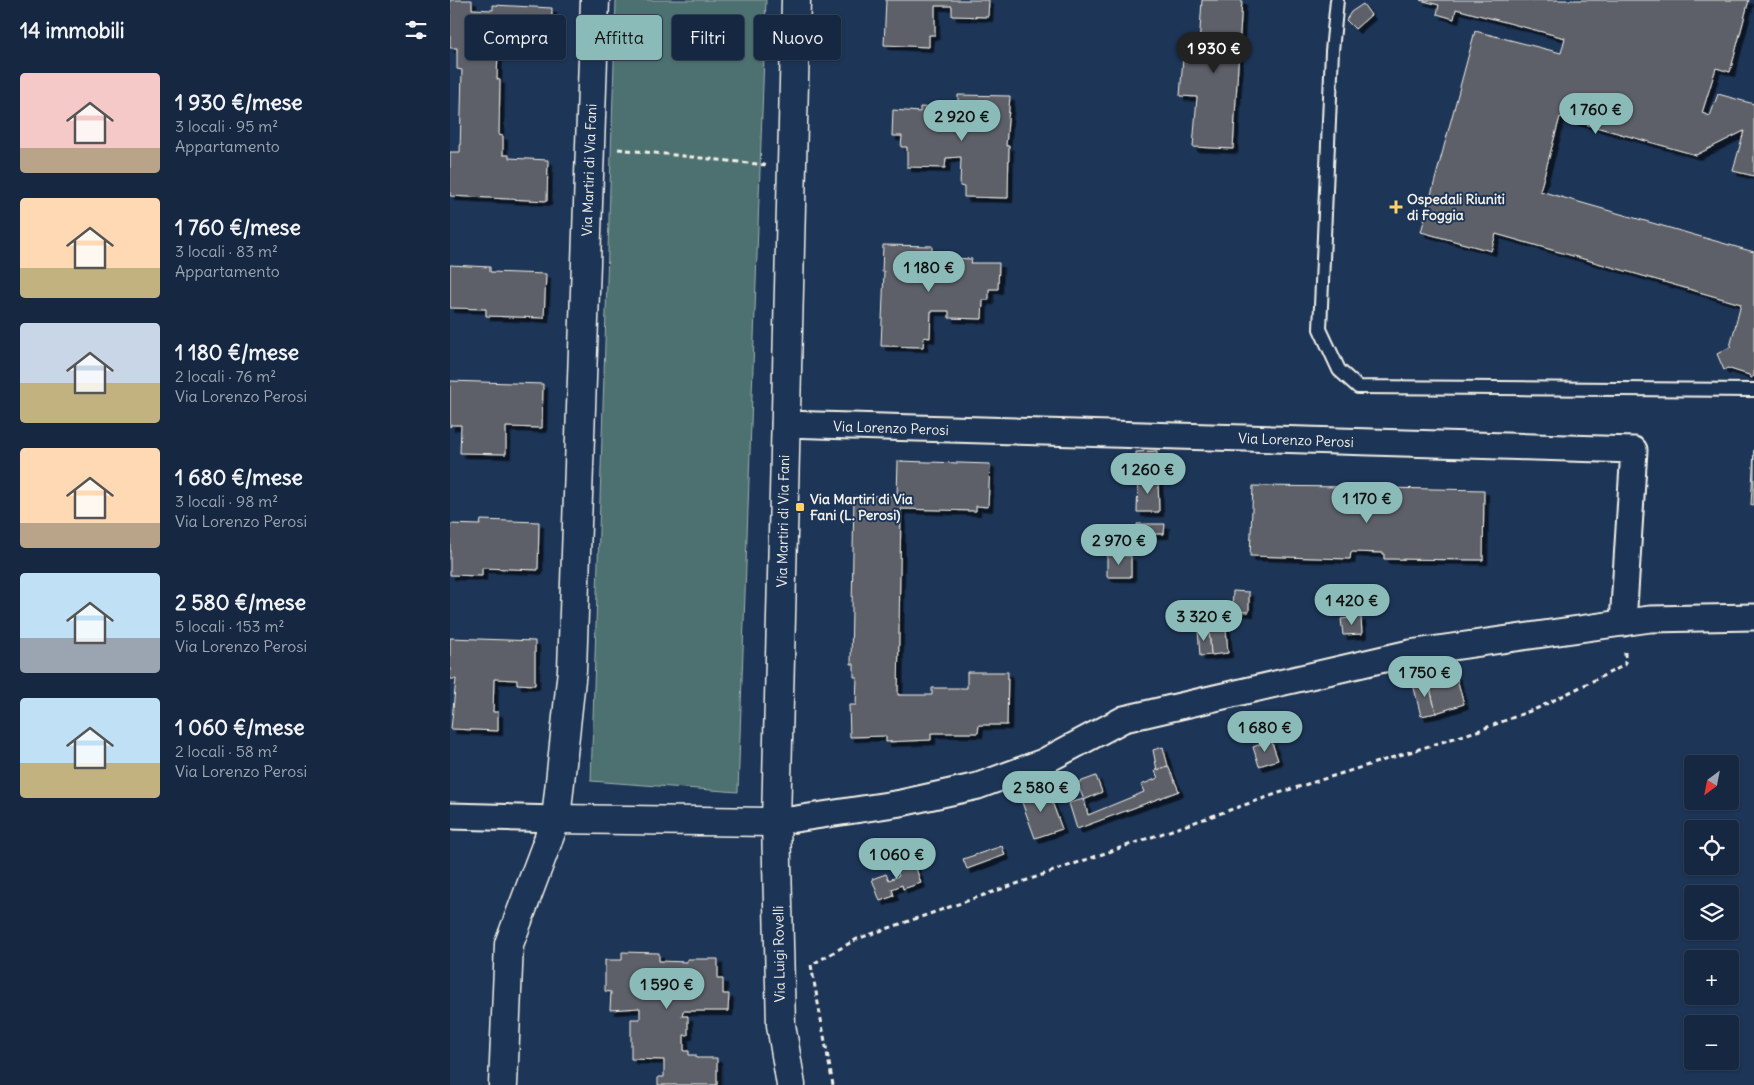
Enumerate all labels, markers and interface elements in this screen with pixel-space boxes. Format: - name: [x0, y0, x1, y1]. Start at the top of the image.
- chip: Compra: [465, 15, 566, 60]
- chip: Affitta: [576, 15, 662, 60]
- chip: Filtri: [672, 15, 744, 60]
- chip: Nuovo: [754, 15, 841, 60]
- icon: filters: [402, 16, 430, 44]
- text: 14 immobili: [20, 17, 125, 44]
- pin: 1 930 €: [1168, 32, 1260, 74]
- text: 1 930 €: [1187, 38, 1241, 58]
- text: 1 930 €/mese: [175, 89, 303, 116]
- pin: 1 760 €: [1550, 92, 1642, 135]
- icon: home: [60, 93, 120, 153]
- text: 1 760 €: [1570, 99, 1622, 119]
- pin: 2 920 €: [916, 100, 1008, 142]
- street label: Via Martiri di Via Fani: [578, 103, 600, 237]
- text: 2 920 €: [934, 106, 990, 126]
- text: 3 locali · 95 m²: [175, 116, 278, 136]
- text: Appartamento: [175, 136, 280, 156]
- place label: Ospedali Riuniti di Foggia: [1407, 190, 1505, 224]
- marker: Ospedali Riuniti di Foggia: [1389, 200, 1403, 214]
- text: 1 760 €/mese: [175, 214, 301, 241]
- icon: home: [60, 218, 120, 278]
- text: 3 locali · 83 m²: [175, 241, 278, 261]
- pin: 1 180 €: [883, 250, 975, 293]
- text: 1 180 €: [904, 257, 954, 277]
- text: Appartamento: [175, 261, 280, 281]
- text: 1 180 €/mese: [175, 339, 299, 366]
- icon: home: [60, 343, 120, 403]
- text: 2 locali · 76 m²: [175, 366, 276, 386]
- text: Via Lorenzo Perosi: [175, 386, 307, 406]
- street label: Via Lorenzo Perosi: [833, 417, 949, 439]
- street label: Via Lorenzo Perosi: [1238, 429, 1354, 451]
- pin: 1 260 €: [1102, 452, 1194, 495]
- street label: Via Martiri di Via Fani: [773, 455, 793, 587]
- text: 1 260 €: [1122, 459, 1174, 479]
- text: 1 680 €/mese: [175, 464, 303, 491]
- icon: home: [60, 468, 120, 528]
- pin: 1 170 €: [1321, 482, 1413, 524]
- text: 1 170 €: [1343, 488, 1391, 508]
- place label: Via Martiri di Via Fani (L. Perosi): [810, 490, 913, 524]
- text: 3 locali · 98 m²: [175, 491, 278, 511]
- marker: Via Martiri di Via Fani (L. Perosi): [794, 501, 806, 513]
- text: Via Lorenzo Perosi: [175, 511, 307, 531]
- pin: 2 970 €: [1073, 524, 1165, 566]
- text: 2 970 €: [1092, 530, 1146, 550]
- pin: 1 420 €: [1306, 584, 1398, 626]
- text: 2 580 €/mese: [175, 589, 306, 616]
- text: 1 420 €: [1326, 590, 1378, 610]
- icon: home: [60, 593, 120, 653]
- pin: 3 320 €: [1158, 600, 1250, 642]
- text: 3 320 €: [1176, 606, 1232, 626]
- text: 5 locali · 153 m²: [175, 616, 285, 636]
- text: Via Lorenzo Perosi: [175, 636, 307, 656]
- pin: 1 750 €: [1379, 656, 1471, 698]
- text: 1 750 €: [1399, 662, 1451, 682]
- pin: 1 680 €: [1219, 710, 1311, 753]
- text: 1 060 €/mese: [175, 714, 305, 741]
- text: 1 680 €: [1238, 717, 1292, 737]
- icon: home: [60, 718, 120, 778]
- text: 2 locali · 58 m²: [175, 741, 278, 761]
- north arrow: [1684, 755, 1739, 810]
- map controls: [1684, 755, 1739, 1070]
- text: Via Lorenzo Perosi: [175, 761, 307, 781]
- pin: 2 580 €: [995, 770, 1087, 813]
- text: 2 580 €: [1013, 777, 1069, 797]
- button: locate: [1684, 820, 1739, 875]
- pin: 1 060 €: [851, 838, 943, 880]
- text: 1 060 €: [870, 844, 924, 864]
- button: layers: [1684, 885, 1739, 940]
- street label: Via Luigi Rovelli: [769, 906, 789, 1002]
- button: +: [1684, 950, 1739, 1005]
- pin: 1 590 €: [621, 968, 713, 1010]
- text: 1 590 €: [640, 974, 694, 994]
- button: −: [1684, 1015, 1739, 1070]

